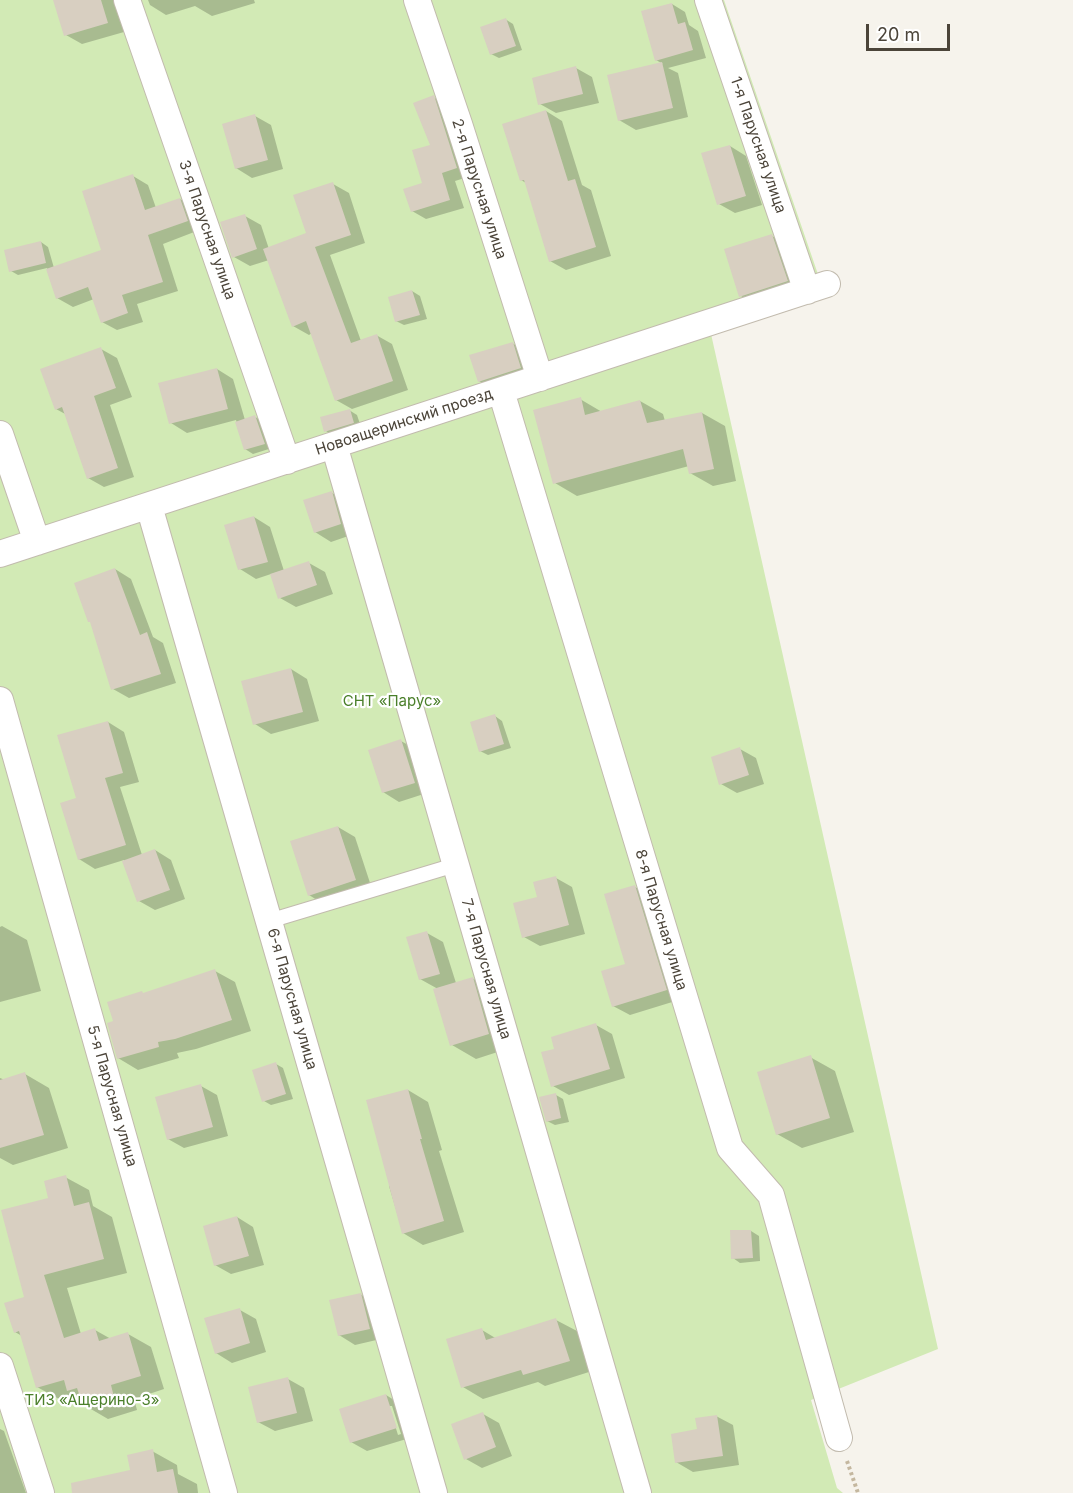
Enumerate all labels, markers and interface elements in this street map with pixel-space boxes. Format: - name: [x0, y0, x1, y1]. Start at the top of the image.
- scale bar: [869, 12, 953, 50]
- text: 20 m: [877, 24, 920, 45]
- street label: 1-я Парусная улица: [726, 74, 790, 216]
- street label: 2-я Парусная улица: [448, 117, 510, 261]
- street label: 3-я Парусная улица: [175, 158, 239, 302]
- street label: Новоащеринский проезд: [313, 385, 495, 459]
- park label: СНТ «Парус»: [343, 692, 441, 710]
- street label: 8-я Парусная улица: [631, 847, 691, 993]
- street label: 7-я Парусная улица: [457, 897, 515, 1041]
- street label: 6-я Парусная улица: [263, 926, 321, 1072]
- street label: 5-я Парусная улица: [83, 1023, 141, 1169]
- park label: ТИЗ «Ащерино-3»: [25, 1391, 159, 1409]

